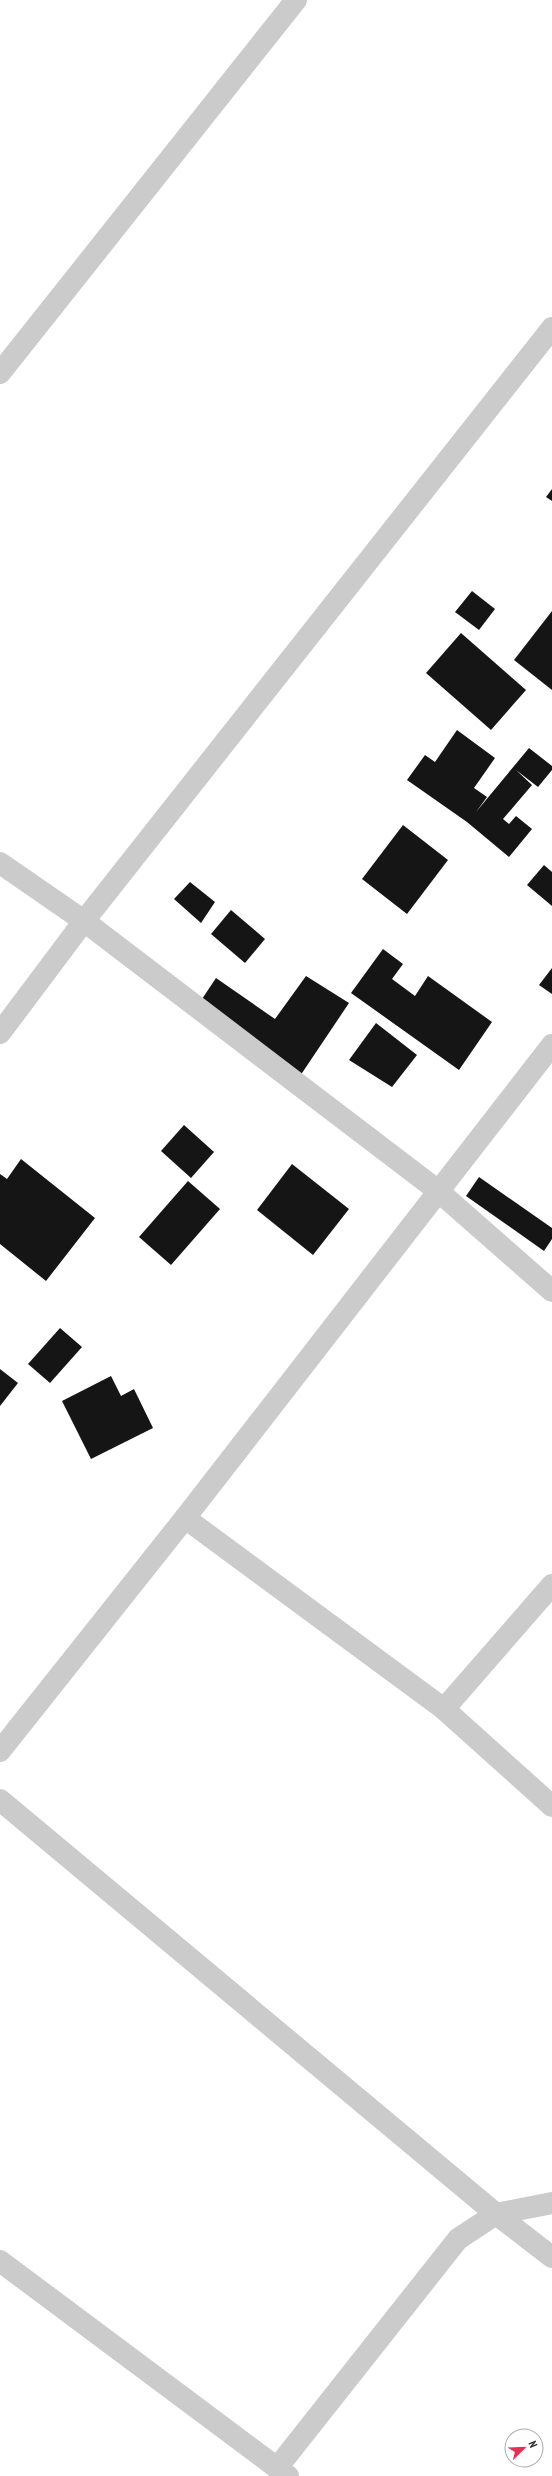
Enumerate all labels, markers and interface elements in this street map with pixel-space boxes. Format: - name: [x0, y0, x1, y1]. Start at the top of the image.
- north arrow: [504, 2428, 544, 2468]
- text: N: [526, 2439, 541, 2450]

